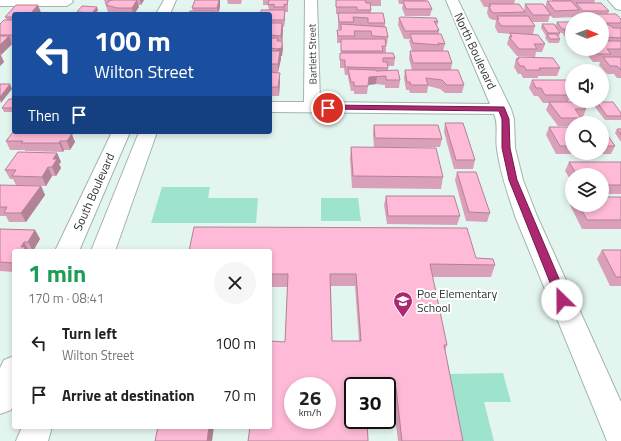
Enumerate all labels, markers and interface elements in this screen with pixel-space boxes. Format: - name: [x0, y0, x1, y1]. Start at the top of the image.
- street label: North Boulevard: [449, 9, 502, 92]
- north arrow: [565, 12, 609, 56]
- map controls: [565, 12, 609, 212]
- text: 100 m: [94, 19, 171, 62]
- street label: Bartlett Street: [304, 23, 321, 84]
- icon: left: [28, 28, 80, 80]
- text: Wilton Street: [94, 58, 194, 85]
- button: sound: [565, 64, 609, 108]
- pin: [311, 91, 345, 125]
- icon: arrive: [317, 97, 339, 119]
- text: Then: [28, 104, 60, 127]
- icon: arrive: [68, 104, 90, 126]
- button: search: [565, 116, 609, 160]
- street label: South Boulevard: [68, 150, 119, 234]
- button: layers: [565, 168, 609, 212]
- text: 1 min: [28, 255, 86, 291]
- button: close: [214, 262, 256, 304]
- position arrow: [541, 279, 583, 321]
- place label: Poe Elementary School: [417, 284, 497, 317]
- text: 170 m · 08:41: [28, 288, 104, 308]
- school or university icon: Poe Elementary School: [392, 290, 414, 318]
- text: Turn left: [62, 322, 117, 345]
- icon: left: [28, 332, 50, 354]
- text: 100 m: [215, 332, 256, 355]
- text: Wilton Street: [62, 345, 134, 365]
- speed limit sign: 30: [344, 377, 396, 429]
- text: 26: [299, 382, 321, 413]
- icon: arrive: [28, 384, 50, 406]
- text: Arrive at destination: [62, 384, 195, 407]
- text: 70 m: [223, 384, 256, 407]
- text: km/h: [299, 405, 321, 420]

